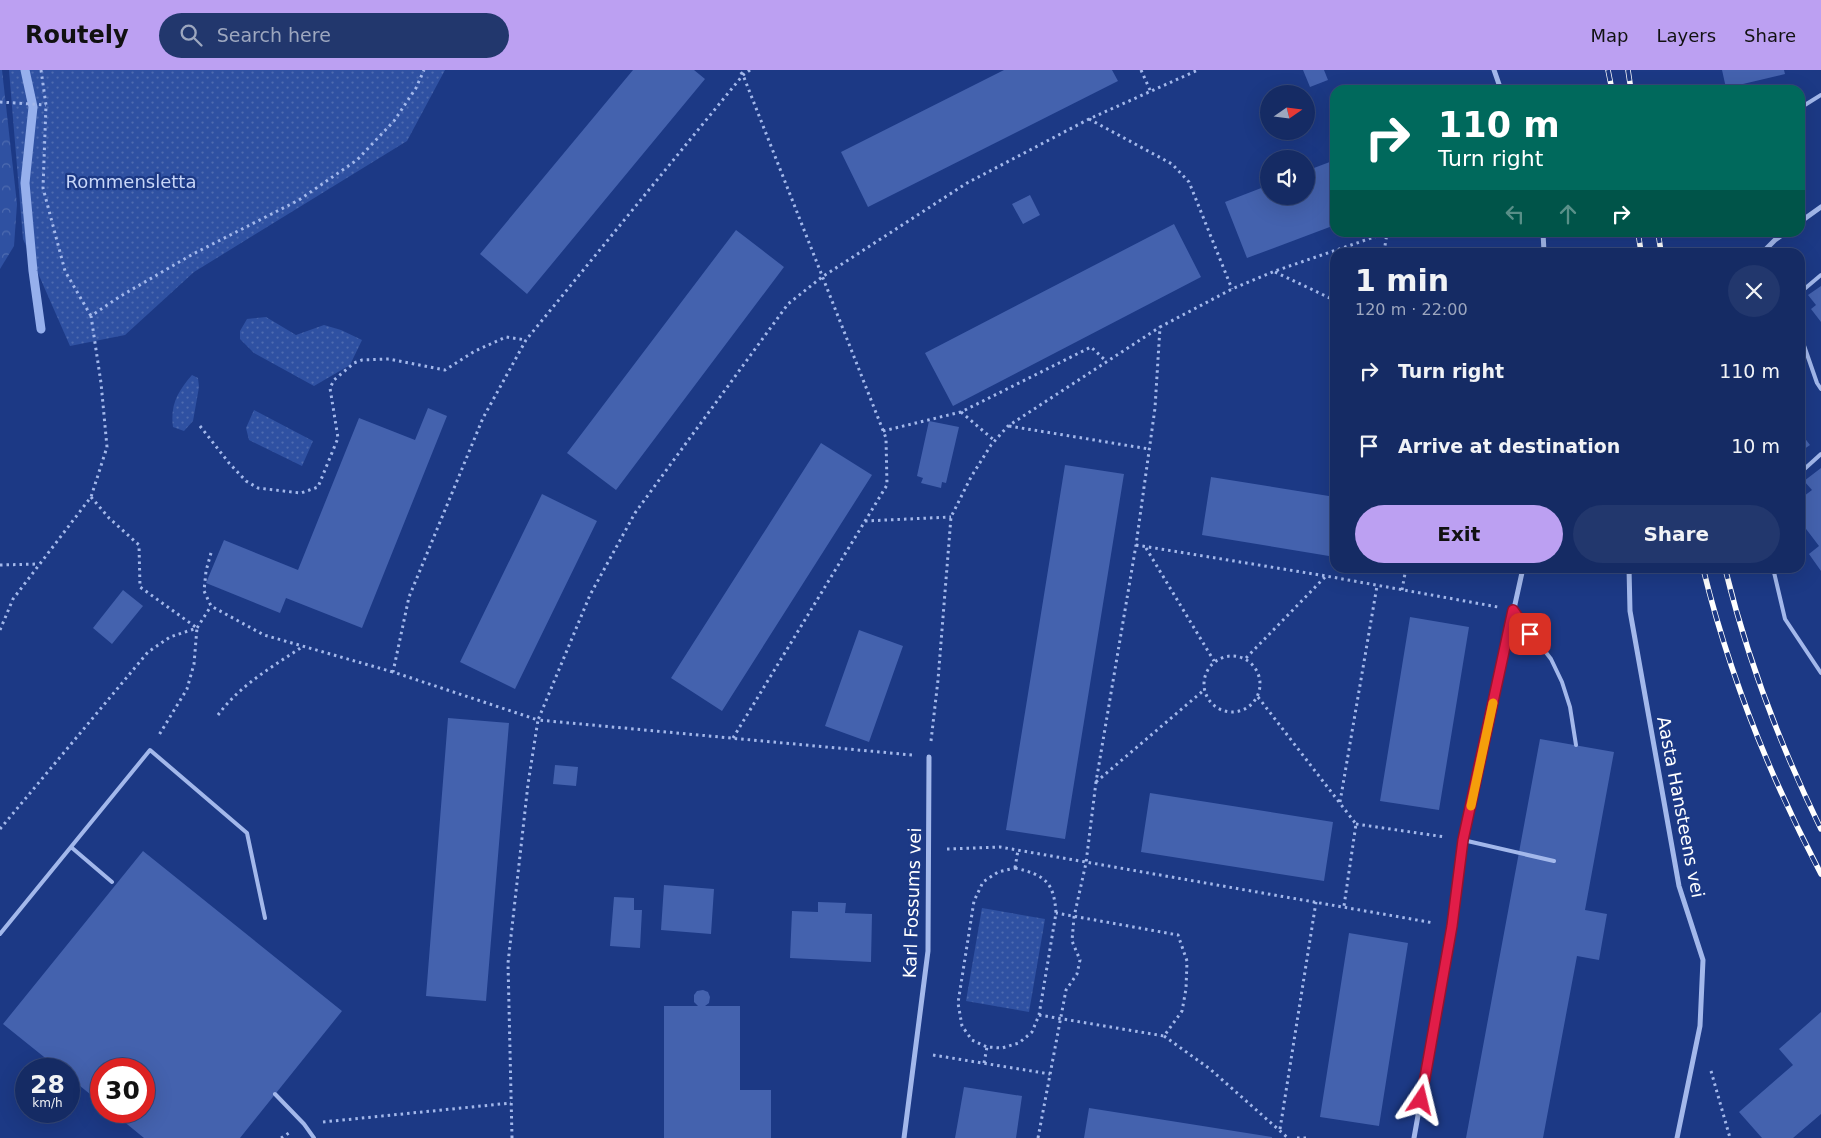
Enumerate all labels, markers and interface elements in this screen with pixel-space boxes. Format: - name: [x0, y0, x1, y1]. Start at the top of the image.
- search box: [159, 13, 509, 58]
- text: Routely: [25, 21, 129, 49]
- icon: search: [177, 21, 205, 49]
- text: Search here: [217, 24, 331, 46]
- text: Map: [1590, 25, 1628, 46]
- text: Layers: [1656, 25, 1716, 46]
- text: Share: [1744, 25, 1796, 46]
- north arrow: [1260, 85, 1315, 140]
- map controls: [1260, 85, 1315, 205]
- icon: right: [1355, 105, 1420, 170]
- text: 110 m: [1438, 105, 1560, 145]
- text: Turn right: [1438, 146, 1543, 171]
- button: sound: [1260, 150, 1315, 205]
- park label: Rommensletta: [66, 171, 196, 192]
- icon: left: [1501, 200, 1529, 228]
- icon: ahead: [1554, 200, 1582, 228]
- icon: right: [1607, 200, 1635, 228]
- text: 1 min: [1355, 263, 1449, 298]
- button: close: [1728, 265, 1780, 317]
- text: 120 m · 22:00: [1355, 300, 1468, 319]
- icon: right: [1355, 357, 1383, 385]
- text: Turn right: [1398, 360, 1504, 382]
- text: 110 m: [1719, 360, 1780, 382]
- icon: arrive: [1355, 432, 1383, 460]
- text: Arrive at destination: [1398, 435, 1620, 457]
- text: 10 m: [1731, 435, 1780, 457]
- button: Exit: [1355, 505, 1563, 563]
- button: Share: [1573, 505, 1780, 563]
- pin: [1509, 613, 1551, 655]
- icon: arrive: [1516, 620, 1544, 648]
- street label: Aasta Hansteens vei: [1653, 715, 1709, 899]
- street label: Karl Fossums vei: [899, 827, 925, 979]
- speed limit sign: 30: [90, 1058, 155, 1123]
- text: 28: [30, 1070, 65, 1099]
- position arrow: [1394, 1073, 1446, 1125]
- text: km/h: [32, 1096, 63, 1110]

